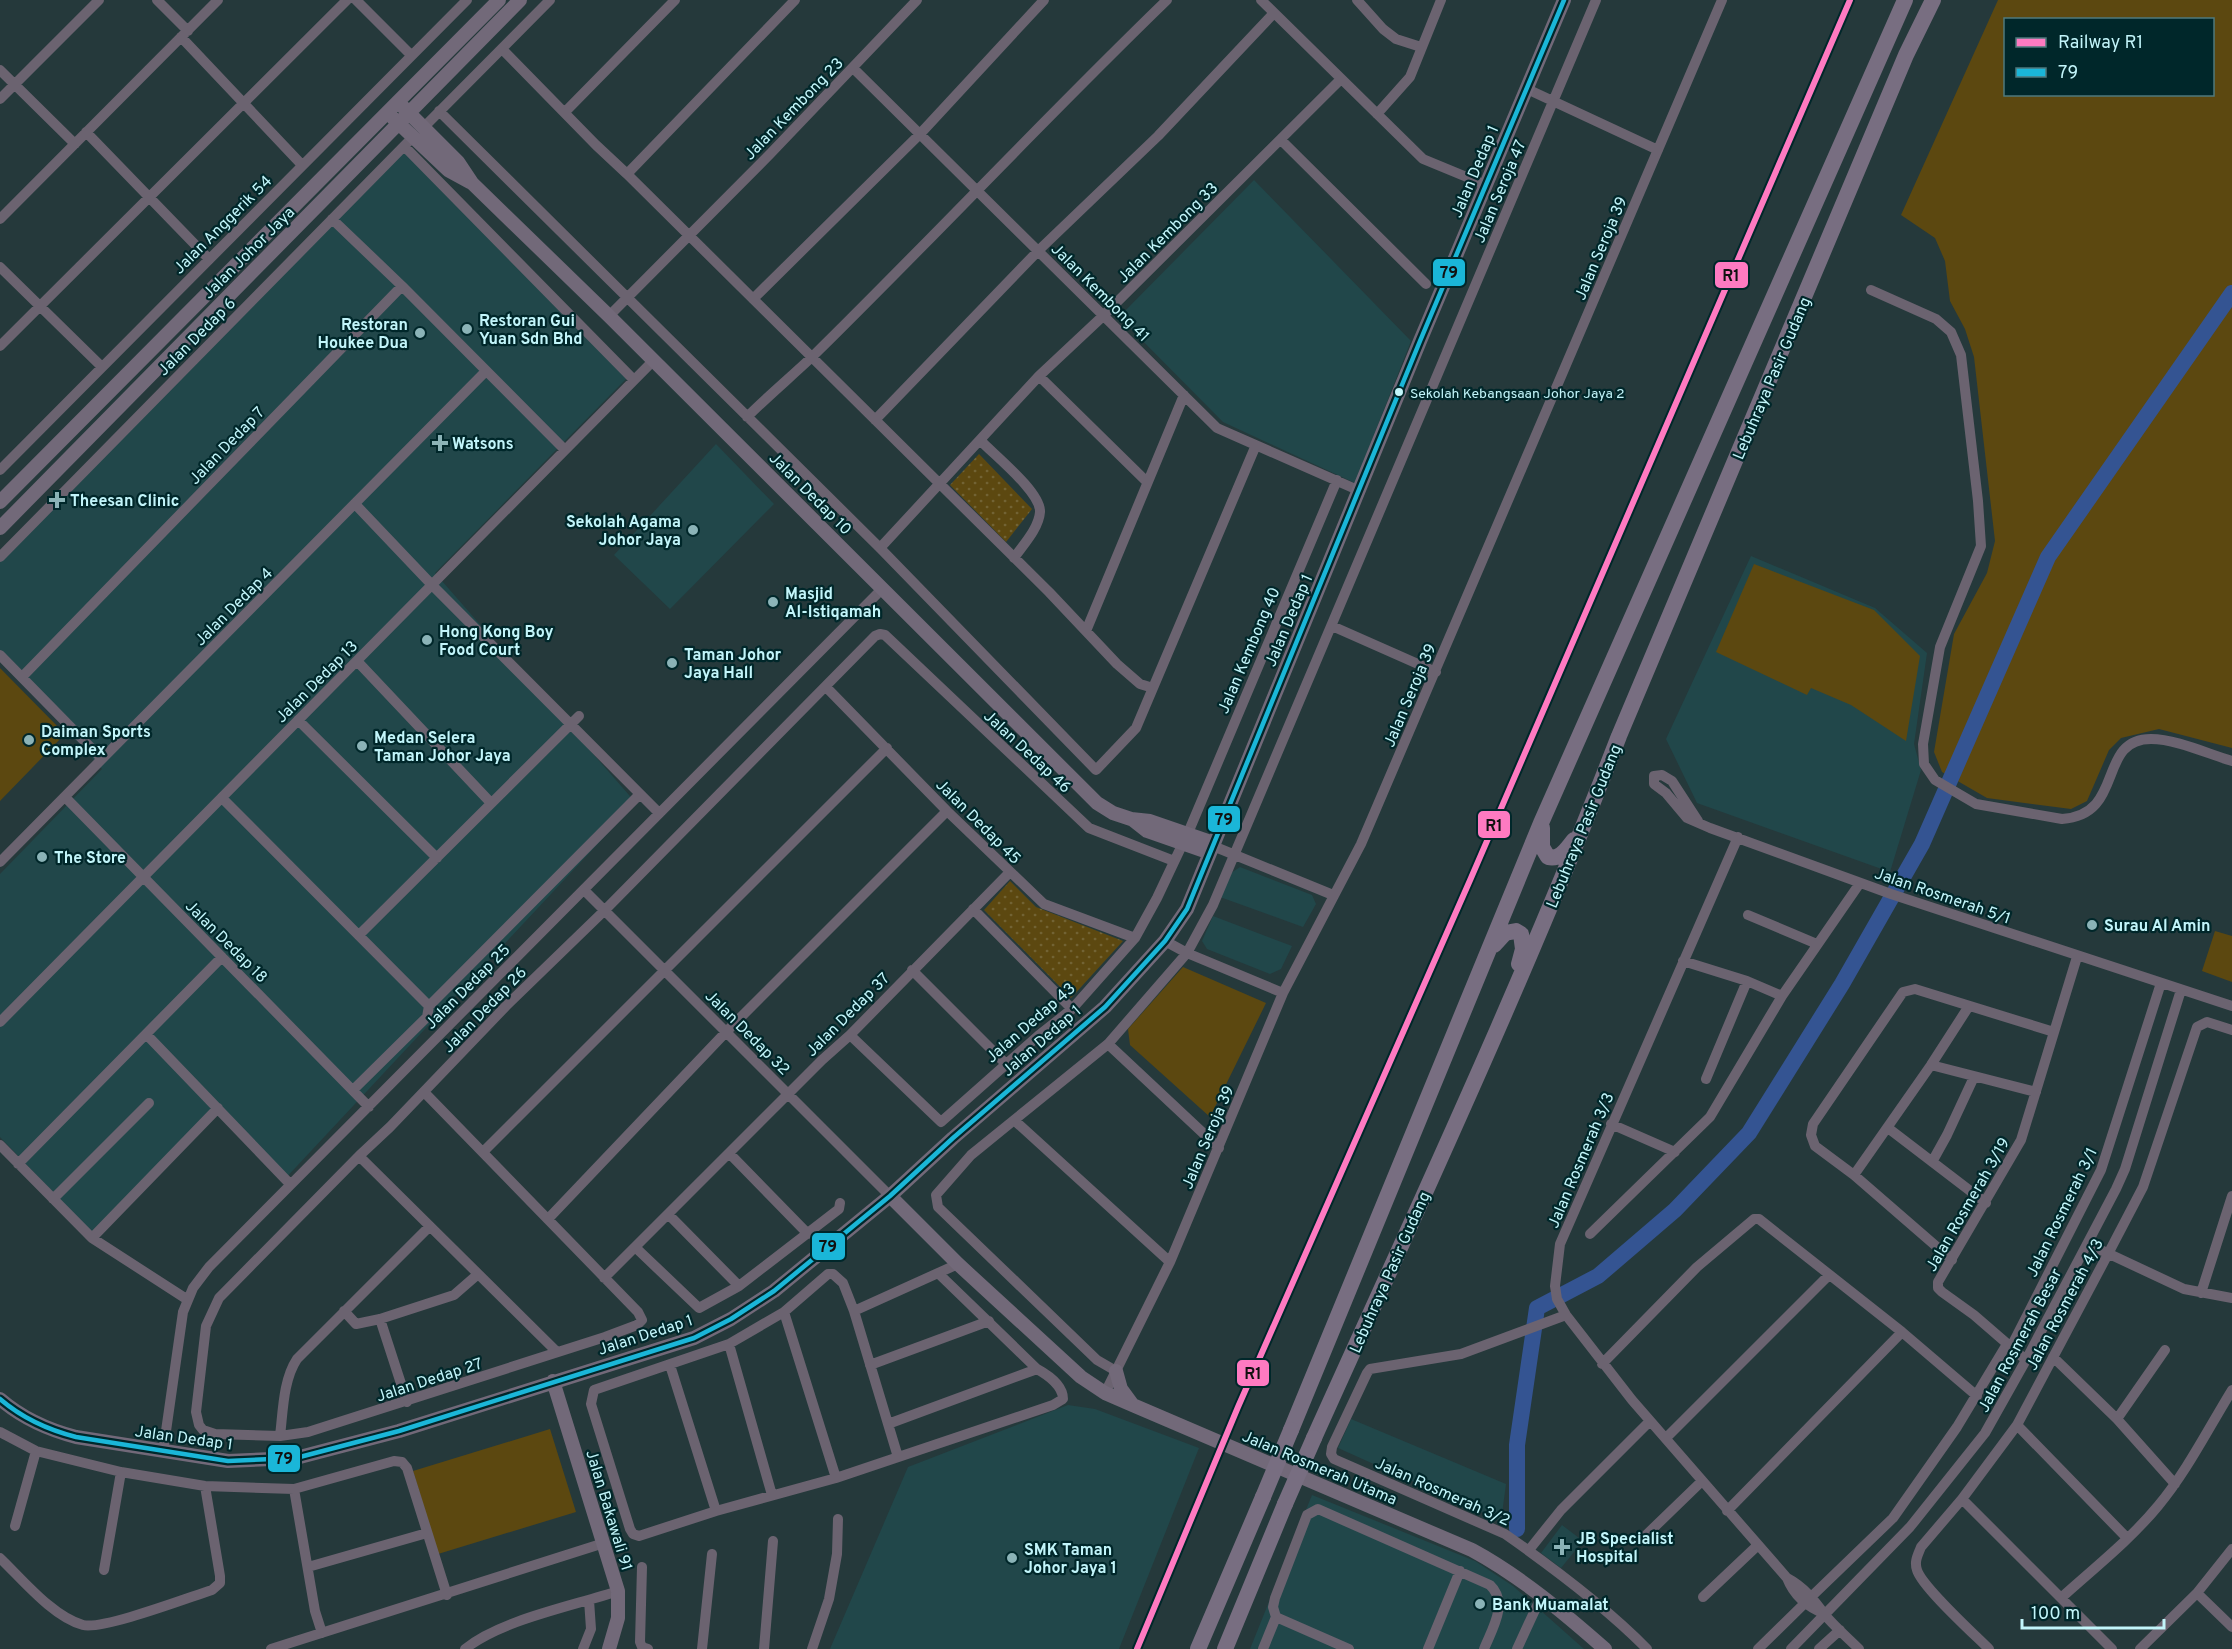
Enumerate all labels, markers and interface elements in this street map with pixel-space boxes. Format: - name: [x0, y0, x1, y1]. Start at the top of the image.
- legend: [2004, 18, 2214, 96]
- text: Railway R1: [2058, 32, 2143, 55]
- street label: Jalan Kembong 23: [740, 54, 848, 165]
- text: 79: [2058, 62, 2078, 85]
- street label: Jalan Dedap 1: [1447, 122, 1504, 221]
- street label: Jalan Seroja 47: [1470, 137, 1532, 246]
- street label: Jalan Anggerik 54: [170, 172, 277, 279]
- street label: Jalan Kembong 33: [1114, 179, 1223, 288]
- street label: Jalan Seroja 39: [1571, 194, 1633, 304]
- street label: Jalan Johor Jaya: [199, 203, 300, 304]
- street label: Jalan Kembong 41: [1046, 240, 1153, 347]
- line badge: 79: [1432, 258, 1466, 287]
- line badge: R1: [1714, 261, 1749, 289]
- text: 79: [1440, 264, 1458, 284]
- text: R1: [1722, 267, 1740, 287]
- street label: Jalan Dedap 6: [154, 294, 241, 381]
- street label: Lebuhraya Pasir Gudang: [1729, 294, 1816, 463]
- place label: Restoran Gui Yuan Sdn Bhd: [479, 312, 583, 350]
- place label: Restoran Houkee Dua: [317, 316, 408, 354]
- marker: Restoran Gui Yuan Sdn Bhd: [460, 322, 474, 336]
- marker: Restoran Houkee Dua: [413, 326, 427, 340]
- marker: Sekolah Kebangsaan Johor Jaya 2: [1393, 386, 1405, 398]
- place label: Sekolah Kebangsaan Johor Jaya 2: [1410, 386, 1625, 403]
- street label: Jalan Dedap 7: [185, 403, 270, 489]
- place label: Watsons: [452, 435, 514, 455]
- marker: Watsons: [433, 436, 447, 450]
- street label: Jalan Dedap 10: [764, 449, 855, 540]
- marker: Theesan Clinic: [48, 491, 66, 509]
- place label: Theesan Clinic: [70, 492, 179, 512]
- place label: Sekolah Agama Johor Jaya: [566, 513, 681, 551]
- marker: Sekolah Agama Johor Jaya: [686, 523, 700, 537]
- street label: Jalan Dedap 4: [191, 564, 278, 651]
- street label: Jalan Dedap 1: [1261, 571, 1318, 670]
- street label: Jalan Kembong 40: [1214, 584, 1286, 717]
- place label: Masjid Al-Istiqamah: [785, 585, 881, 623]
- marker: Masjid Al-Istiqamah: [766, 595, 780, 609]
- place label: Hong Kong Boy Food Court: [439, 623, 554, 661]
- marker: Hong Kong Boy Food Court: [420, 633, 434, 647]
- street label: Jalan Dedap 13: [272, 637, 363, 728]
- street label: Jalan Seroja 39: [1380, 641, 1442, 751]
- place label: Taman Johor Jaya Hall: [684, 646, 782, 684]
- marker: Taman Johor Jaya Hall: [665, 656, 679, 670]
- street label: Jalan Dedap 46: [979, 707, 1075, 798]
- place label: Daiman Sports Complex: [41, 723, 151, 761]
- place label: Medan Selera Taman Johor Jaya: [374, 729, 511, 767]
- marker: Daiman Sports Complex: [22, 733, 36, 747]
- marker: Medan Selera Taman Johor Jaya: [355, 739, 369, 753]
- street label: Lebuhraya Pasir Gudang: [1543, 742, 1627, 912]
- street label: Jalan Dedap 45: [931, 776, 1024, 869]
- line badge: 79: [1207, 805, 1241, 833]
- line badge: R1: [1477, 810, 1511, 839]
- text: 79: [1215, 811, 1233, 831]
- text: R1: [1485, 817, 1503, 837]
- place label: The Store: [54, 849, 126, 869]
- marker: The Store: [35, 850, 49, 864]
- street label: Jalan Rosmerah 5/1: [1872, 864, 2013, 930]
- street label: Jalan Dedap 18: [180, 897, 271, 988]
- place label: Surau Al Amin: [2104, 917, 2211, 937]
- marker: Surau Al Amin: [2085, 918, 2099, 932]
- street label: Jalan Dedap 25: [422, 941, 515, 1034]
- street label: Jalan Dedap 26: [439, 963, 532, 1058]
- street label: Jalan Dedap 37: [802, 969, 895, 1062]
- street label: Jalan Dedap 43: [982, 979, 1080, 1068]
- street label: Jalan Dedap 32: [700, 987, 793, 1080]
- street label: Jalan Dedap 1: [998, 1002, 1086, 1081]
- street label: Jalan Seroja 39: [1178, 1083, 1240, 1193]
- street label: Jalan Rosmerah 3/3: [1544, 1090, 1619, 1232]
- street label: Jalan Rosmerah 3/19: [1922, 1134, 2015, 1276]
- street label: Jalan Rosmerah 3/1: [2023, 1145, 2103, 1281]
- street label: Lebuhraya Pasir Gudang: [1346, 1189, 1436, 1357]
- line badge: 79: [811, 1232, 846, 1261]
- street label: Jalan Rosmerah 4/3: [2023, 1236, 2109, 1374]
- text: 79: [819, 1238, 837, 1258]
- street label: Jalan Rosmerah Besar: [1974, 1266, 2067, 1416]
- street label: Jalan Dedap 1: [596, 1311, 696, 1361]
- street label: Jalan Dedap 27: [374, 1354, 485, 1408]
- line badge: R1: [1236, 1359, 1270, 1387]
- text: R1: [1244, 1365, 1262, 1385]
- street label: Jalan Dedap 1: [133, 1422, 234, 1456]
- street label: Jalan Rosmerah Utama: [1239, 1427, 1400, 1511]
- line badge: 79: [267, 1444, 301, 1473]
- street label: Jalan Bakawali 91: [580, 1448, 636, 1573]
- text: 79: [275, 1450, 293, 1470]
- street label: Jalan Rosmerah 3/2: [1372, 1454, 1513, 1532]
- place label: JB Specialist Hospital: [1576, 1530, 1674, 1568]
- marker: JB Specialist Hospital: [1553, 1538, 1571, 1556]
- place label: SMK Taman Johor Jaya 1: [1024, 1541, 1117, 1579]
- marker: SMK Taman Johor Jaya 1: [1005, 1551, 1019, 1565]
- scale bar: [2022, 1592, 2164, 1630]
- place label: Bank Muamalat: [1492, 1596, 1609, 1616]
- marker: Bank Muamalat: [1473, 1597, 1487, 1611]
- text: 100 m: [2031, 1603, 2080, 1626]

